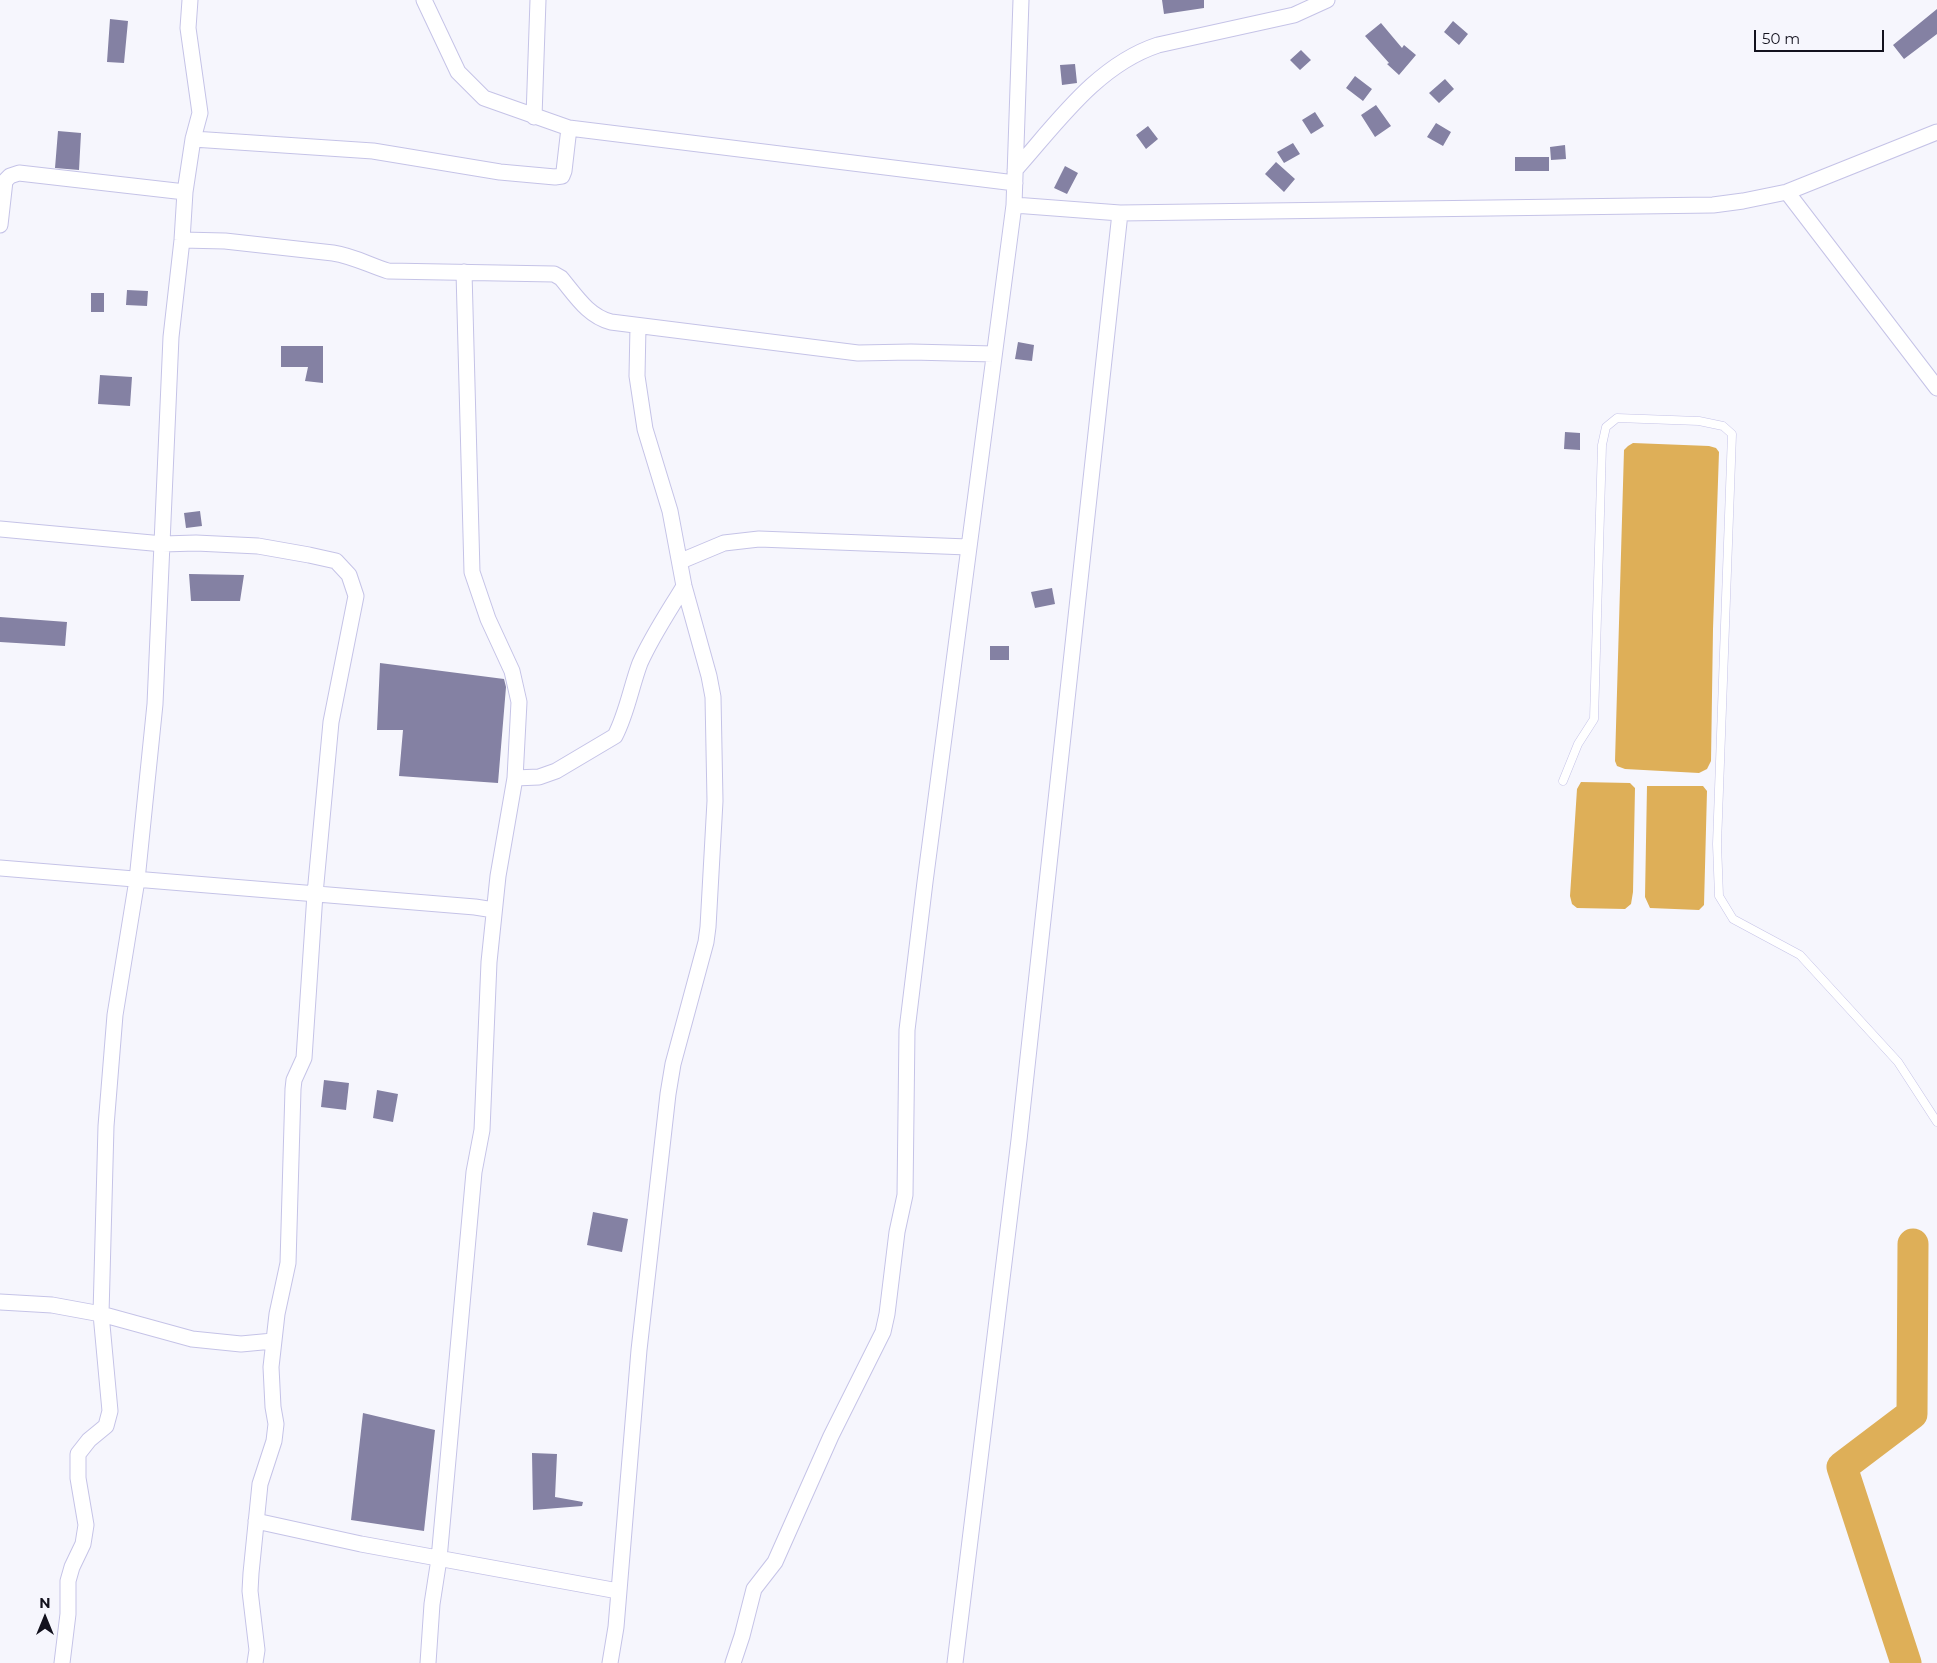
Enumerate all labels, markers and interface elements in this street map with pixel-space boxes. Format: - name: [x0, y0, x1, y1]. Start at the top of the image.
- scale bar: [1757, 20, 1887, 52]
- text: 50 m: [1762, 29, 1800, 48]
- north arrow: [20, 1593, 70, 1643]
- text: N: [39, 1594, 51, 1612]

